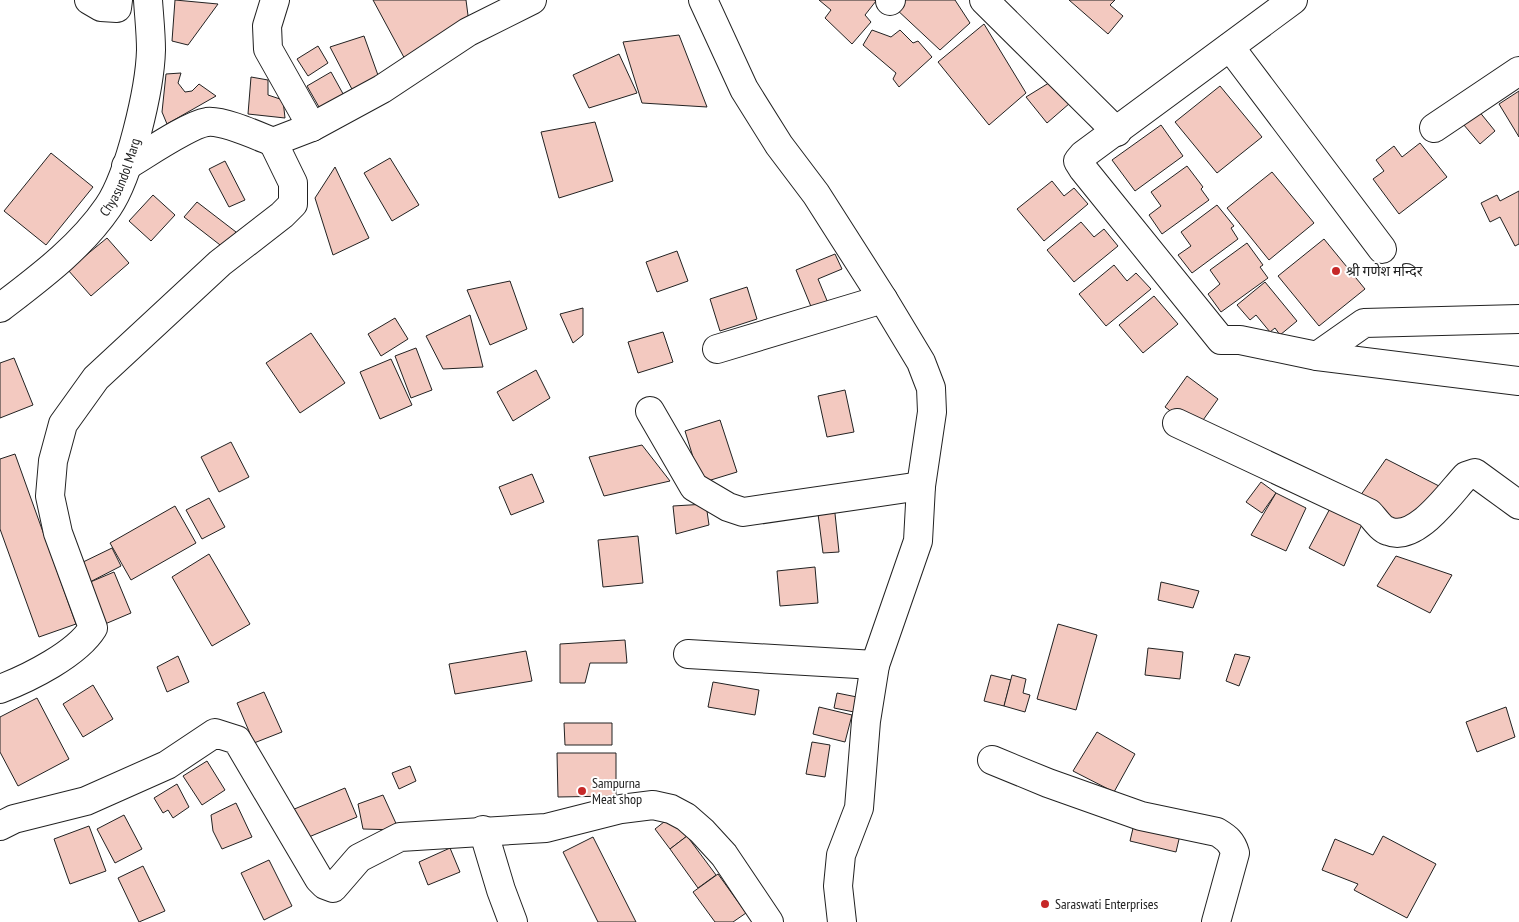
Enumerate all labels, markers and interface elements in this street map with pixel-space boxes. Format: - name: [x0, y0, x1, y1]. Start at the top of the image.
- street label: Chyasundol Marg: [95, 136, 144, 220]
- place label: श्री गणेश मन्दिर: [1346, 262, 1423, 280]
- marker: श्री गणेश मन्दिर: [1330, 265, 1342, 277]
- place label: Sampurna Meat shop: [592, 774, 642, 808]
- marker: Sampurna Meat shop: [576, 785, 588, 797]
- place label: Saraswati Enterprises: [1055, 895, 1158, 913]
- marker: Saraswati Enterprises: [1039, 898, 1051, 910]

